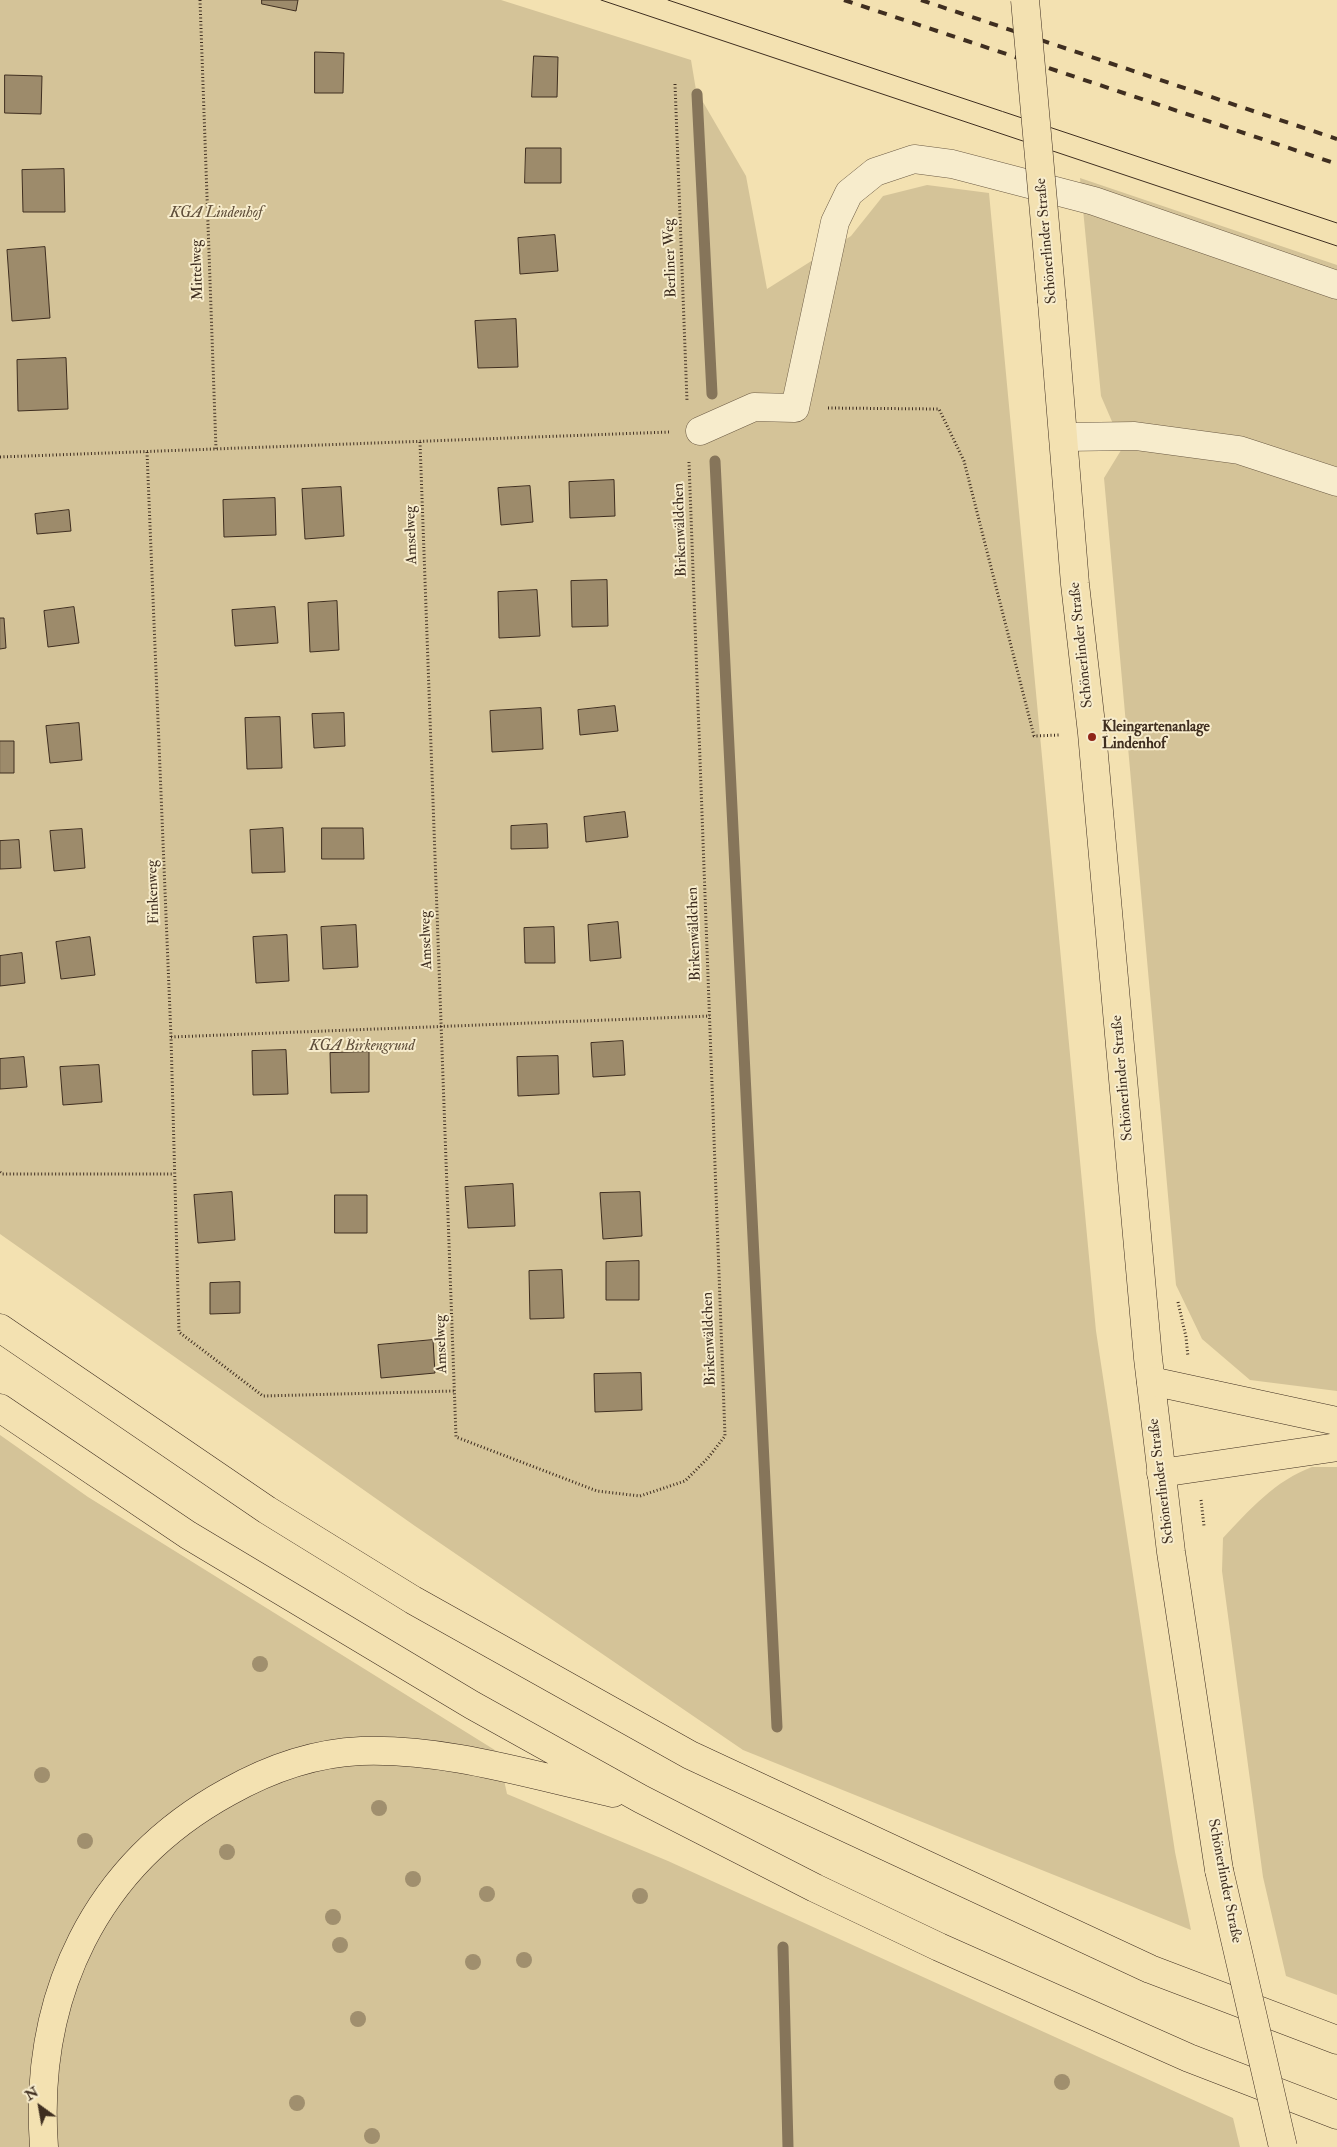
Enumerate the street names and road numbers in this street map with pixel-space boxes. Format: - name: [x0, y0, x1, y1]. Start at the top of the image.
- street label: Schönerlinder Straße: [1033, 177, 1061, 305]
- street label: Berliner Weg: [661, 218, 681, 298]
- street label: Mittelweg: [188, 239, 208, 301]
- street label: Birkenwäldchen: [670, 482, 692, 578]
- street label: Amselweg: [402, 505, 422, 565]
- street label: Schönerlinder Straße: [1066, 581, 1098, 709]
- street label: Finkenweg: [144, 859, 164, 925]
- street label: Birkenwäldchen: [684, 886, 706, 982]
- street label: Amselweg: [417, 910, 437, 970]
- street label: Schönerlinder Straße: [1109, 1014, 1137, 1142]
- street label: Birkenwäldchen: [699, 1291, 721, 1387]
- street label: Amselweg: [432, 1314, 452, 1374]
- street label: Schönerlinder Straße: [1145, 1417, 1179, 1545]
- street label: Schönerlinder Straße: [1203, 1817, 1245, 1945]

